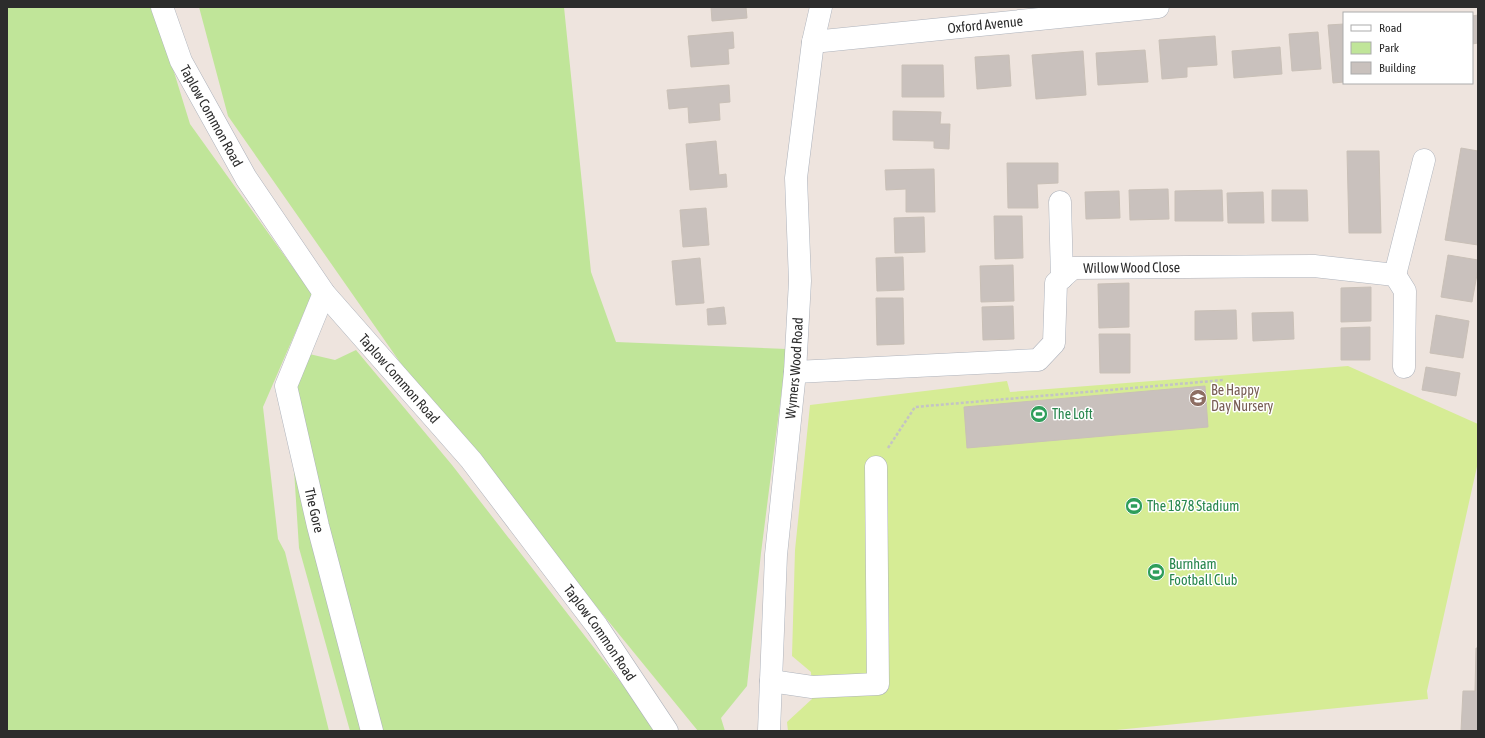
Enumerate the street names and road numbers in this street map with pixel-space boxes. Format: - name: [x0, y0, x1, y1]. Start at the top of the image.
- street label: Oxford Avenue: [947, 13, 1024, 36]
- street label: Taplow Common Road: [177, 62, 246, 169]
- street label: Willow Wood Close: [1083, 259, 1180, 276]
- street label: Wymers Wood Road: [782, 317, 806, 420]
- street label: Taplow Common Road: [356, 331, 443, 427]
- street label: The Gore: [302, 486, 327, 534]
- street label: Taplow Common Road: [561, 581, 639, 684]

